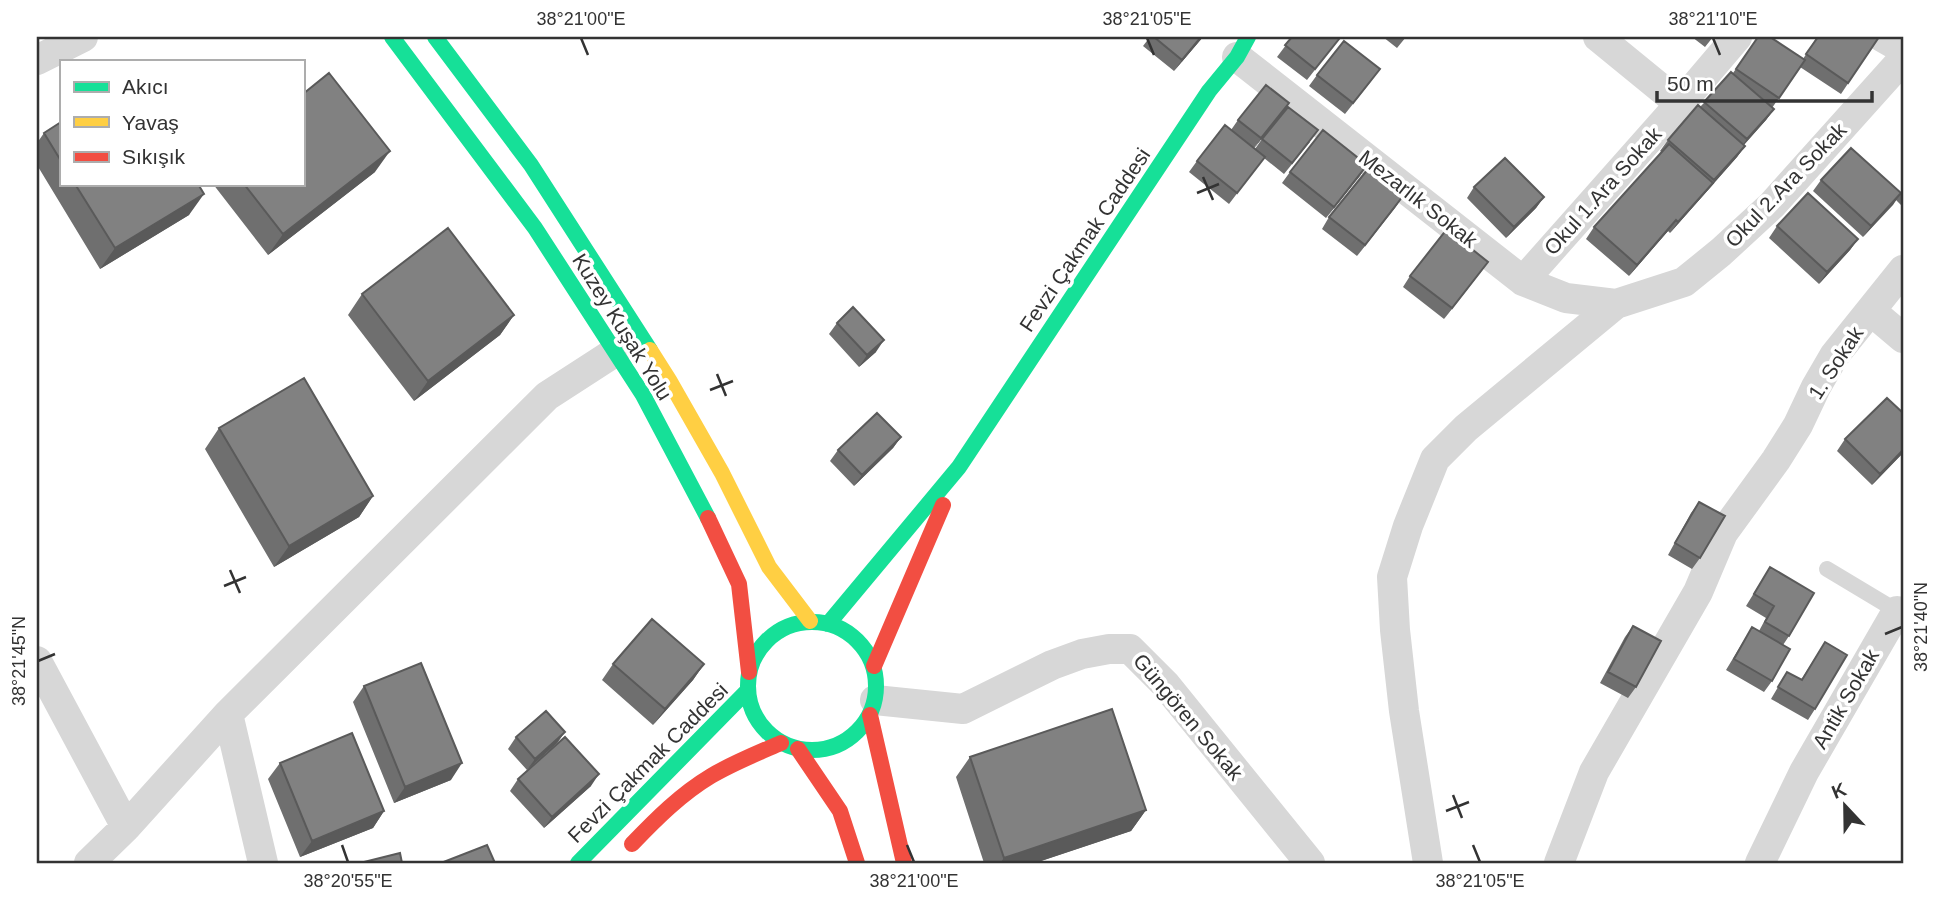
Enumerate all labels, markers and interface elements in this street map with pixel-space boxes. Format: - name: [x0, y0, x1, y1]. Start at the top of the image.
- text: 38°21'00"E: [536, 9, 626, 29]
- text: 38°21'05"E: [1102, 9, 1192, 29]
- text: 38°21'10"E: [1668, 9, 1758, 29]
- legend: [60, 60, 304, 186]
- scale bar: [1657, 60, 1872, 104]
- text: 50 m: [1667, 72, 1714, 95]
- text: Akıcı: [122, 75, 169, 98]
- text: Yavaş: [122, 111, 179, 134]
- street label: Okul 2.Ara Sokak: [1721, 118, 1851, 251]
- street label: Okul 1.Ara Sokak: [1539, 122, 1666, 259]
- street label: Fevzi Çakmak Caddesi: [1015, 144, 1154, 336]
- text: Sıkışık: [122, 145, 186, 168]
- street label: Mezarlık Sokak: [1355, 145, 1482, 252]
- street label: Kuzey Kuşak Yolu: [568, 249, 677, 404]
- street label: 1. Sokak: [1804, 322, 1868, 403]
- text: 38°21'40"N: [1911, 582, 1931, 672]
- text: 38°21'45"N: [9, 616, 29, 706]
- street label: Antik Sokak: [1808, 645, 1883, 753]
- street label: Güngören Sokak: [1129, 649, 1248, 785]
- street label: Fevzi Çakmak Caddesi: [563, 678, 732, 847]
- north arrow: [1811, 771, 1881, 841]
- text: K: [1829, 778, 1849, 803]
- text: 38°20'55"E: [303, 871, 393, 891]
- text: 38°21'00"E: [869, 871, 959, 891]
- text: 38°21'05"E: [1435, 871, 1525, 891]

